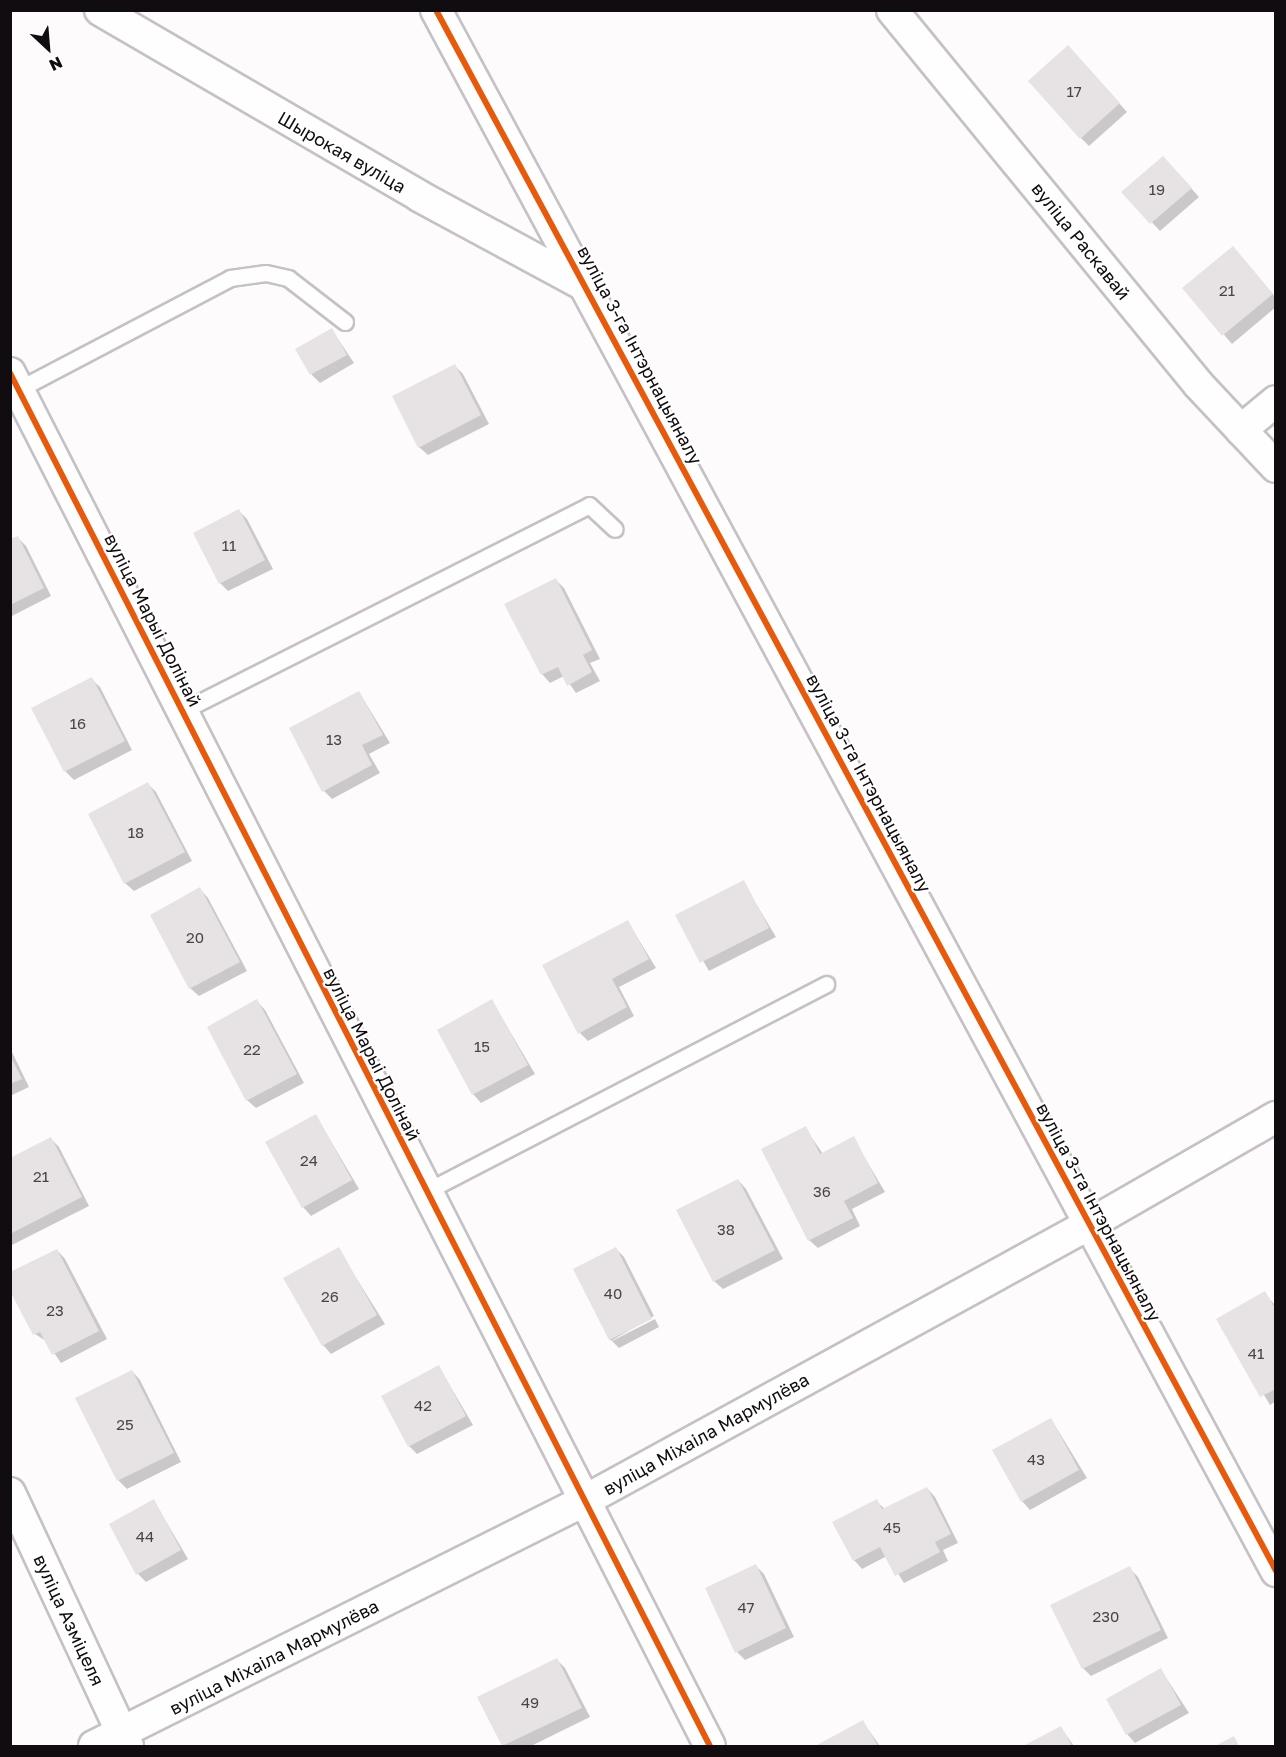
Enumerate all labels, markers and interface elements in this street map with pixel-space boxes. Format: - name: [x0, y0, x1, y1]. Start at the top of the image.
- north arrow: [18, 18, 78, 78]
- text: N: [46, 53, 66, 76]
- house number: 17: [1066, 83, 1082, 101]
- street label: Шырокая вуліца: [274, 107, 410, 197]
- street label: вуліца Раскавай: [1027, 178, 1135, 304]
- house number: 19: [1149, 181, 1165, 199]
- street label: вуліца 3-га Інтэрнацыяналу: [573, 242, 707, 468]
- house number: 21: [1219, 282, 1235, 300]
- street label: вуліца Марыі Долінай: [100, 530, 206, 710]
- house number: 11: [222, 537, 236, 555]
- street label: вуліца 3-га Інтэрнацыяналу: [802, 670, 936, 896]
- house number: 16: [70, 715, 86, 733]
- house number: 13: [326, 731, 342, 749]
- house number: 18: [128, 824, 144, 842]
- house number: 20: [186, 929, 204, 947]
- street label: вуліца Марыі Долінай: [319, 964, 425, 1144]
- house number: 15: [474, 1038, 490, 1056]
- house number: 22: [243, 1041, 261, 1059]
- street label: вуліца 3-га Інтэрнацыяналу: [1032, 1099, 1166, 1325]
- house number: 24: [300, 1152, 318, 1170]
- house number: 21: [33, 1168, 49, 1186]
- house number: 36: [813, 1183, 831, 1201]
- house number: 38: [717, 1221, 735, 1239]
- house number: 40: [604, 1285, 622, 1303]
- house number: 26: [321, 1288, 339, 1306]
- house number: 23: [46, 1302, 64, 1320]
- house number: 41: [1248, 1345, 1264, 1363]
- street label: вуліца Міхаіла Мармулёва: [599, 1368, 813, 1500]
- house number: 42: [414, 1397, 432, 1415]
- house number: 25: [116, 1416, 134, 1434]
- house number: 43: [1027, 1451, 1045, 1469]
- house number: 45: [883, 1519, 901, 1537]
- house number: 44: [136, 1528, 154, 1546]
- street label: вуліца Азміцеля: [29, 1551, 109, 1689]
- street label: вуліца Міхаіла Мармулёва: [166, 1595, 382, 1719]
- house number: 47: [737, 1599, 755, 1617]
- house number: 230: [1093, 1608, 1119, 1626]
- house number: 49: [521, 1694, 539, 1712]

